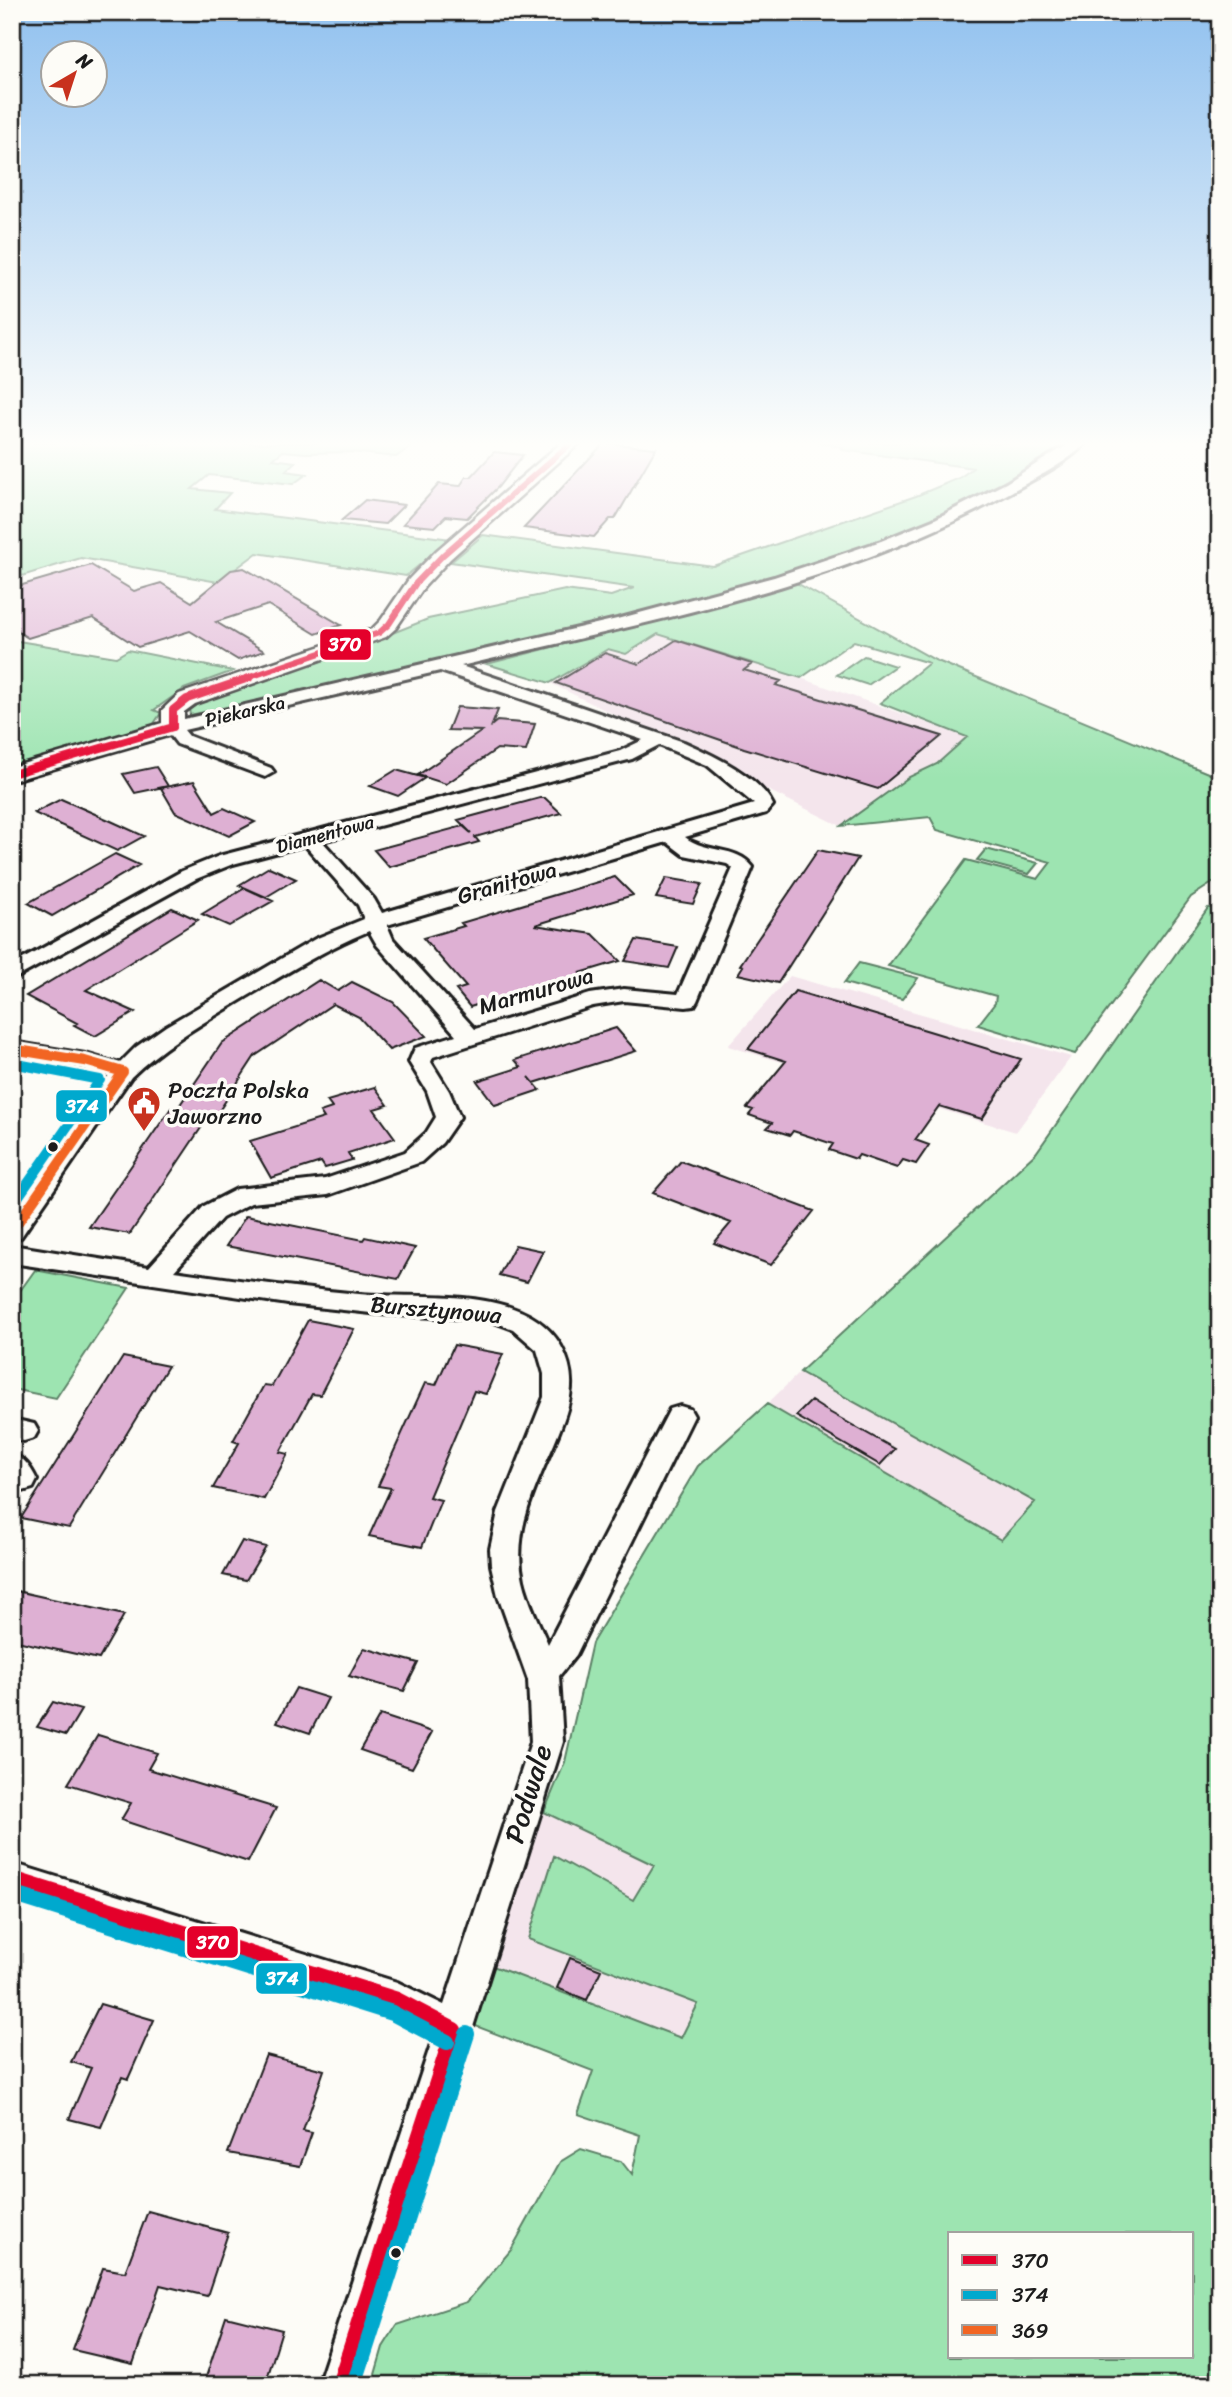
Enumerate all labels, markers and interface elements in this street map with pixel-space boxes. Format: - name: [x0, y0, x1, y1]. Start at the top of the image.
- north arrow: [38, 38, 108, 108]
- text: N: [68, 44, 101, 79]
- line badge: 370: [319, 628, 372, 661]
- text: 370: [327, 628, 362, 661]
- street label: Piekarska: [202, 686, 289, 736]
- street label: Diamentowa: [272, 805, 378, 863]
- street label: Granitowa: [452, 849, 562, 917]
- street label: Marmurowa: [474, 955, 598, 1027]
- place label: Poczta Polska Jaworzno: [167, 1070, 309, 1137]
- public building icon: Poczta Polska Jaworzno: [125, 1084, 163, 1133]
- line badge: 374: [55, 1089, 108, 1123]
- text: 374: [64, 1090, 99, 1123]
- unlabelled marker: [46, 1140, 60, 1154]
- street label: Bursztynowa: [369, 1284, 504, 1336]
- street label: Podwale: [490, 1739, 566, 1849]
- line badge: 370: [186, 1925, 239, 1959]
- text: 370: [195, 1926, 230, 1959]
- line badge: 374: [255, 1962, 308, 1995]
- text: 374: [264, 1962, 299, 1995]
- legend: [948, 2232, 1194, 2358]
- text: 370: [1012, 2242, 1049, 2280]
- unlabelled marker: [389, 2246, 403, 2260]
- text: 374: [1012, 2276, 1049, 2314]
- text: 369: [1012, 2312, 1048, 2350]

